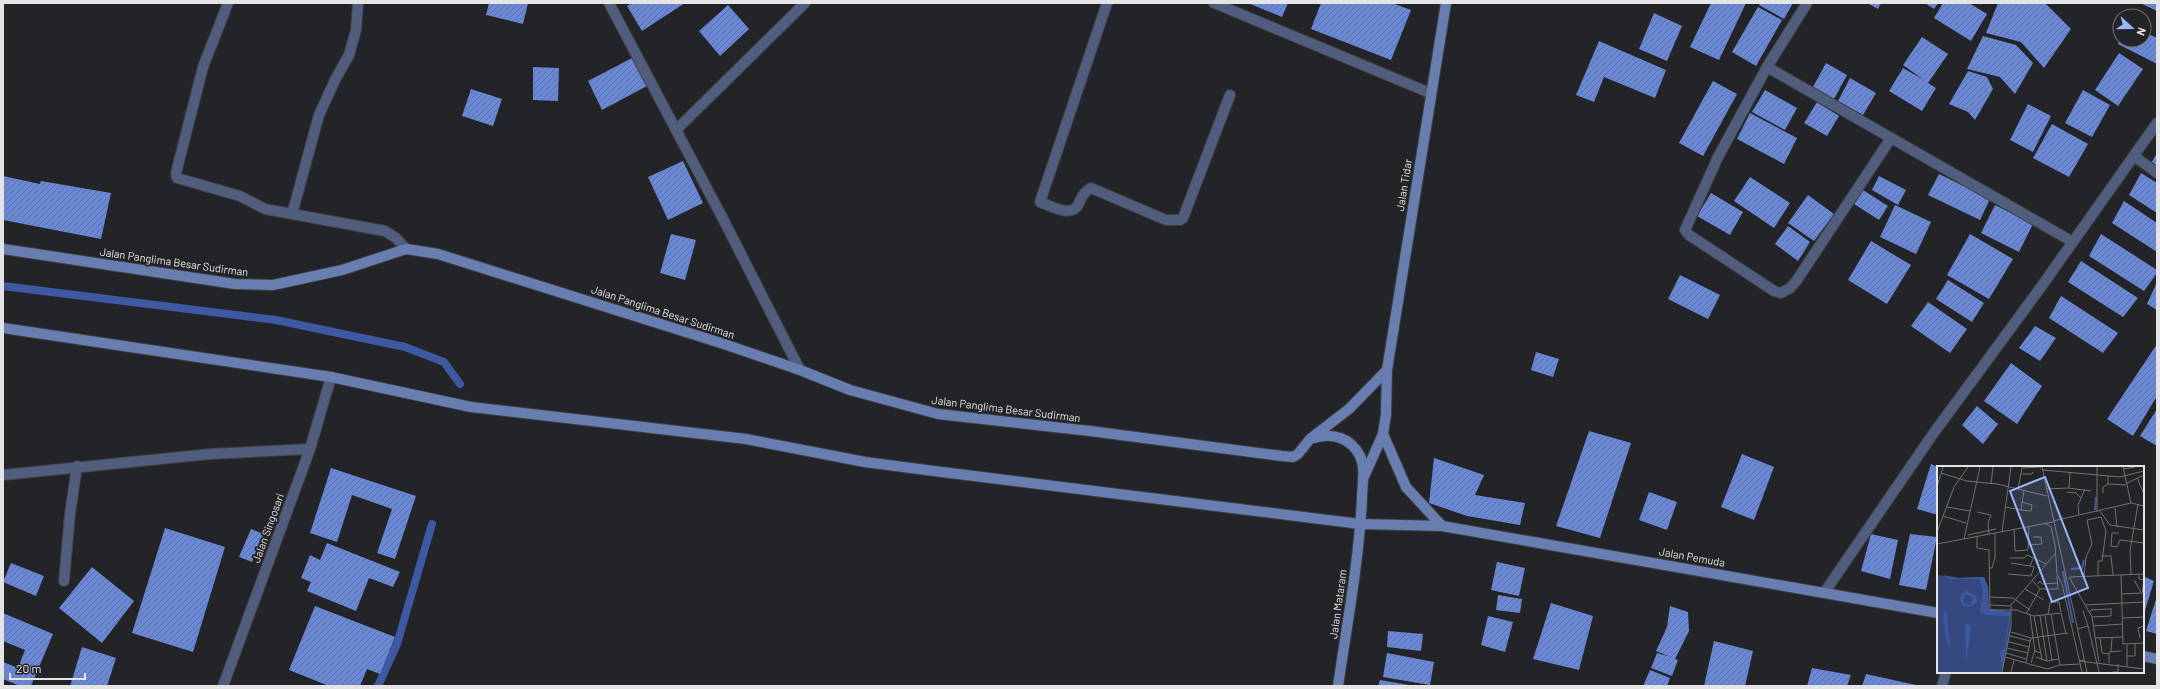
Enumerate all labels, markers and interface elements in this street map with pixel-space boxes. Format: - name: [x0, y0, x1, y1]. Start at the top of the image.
- north arrow: [2112, 8, 2152, 48]
- text: N: [2134, 26, 2149, 38]
- street label: Jalan Tidar: [1393, 158, 1414, 212]
- street label: Jalan Panglima Besar Sudirman: [99, 245, 249, 278]
- street label: Jalan Panglima Besar Sudirman: [590, 282, 737, 341]
- street label: Jalan Panglima Besar Sudirman: [931, 393, 1081, 424]
- inset map: [1937, 466, 2144, 673]
- street label: Jalan Singosari: [249, 491, 286, 564]
- street label: Jalan Pemuda: [1658, 544, 1726, 569]
- street label: Jalan Mataram: [1326, 568, 1349, 640]
- scale bar: [10, 655, 85, 681]
- text: 20 m: [16, 661, 42, 675]

